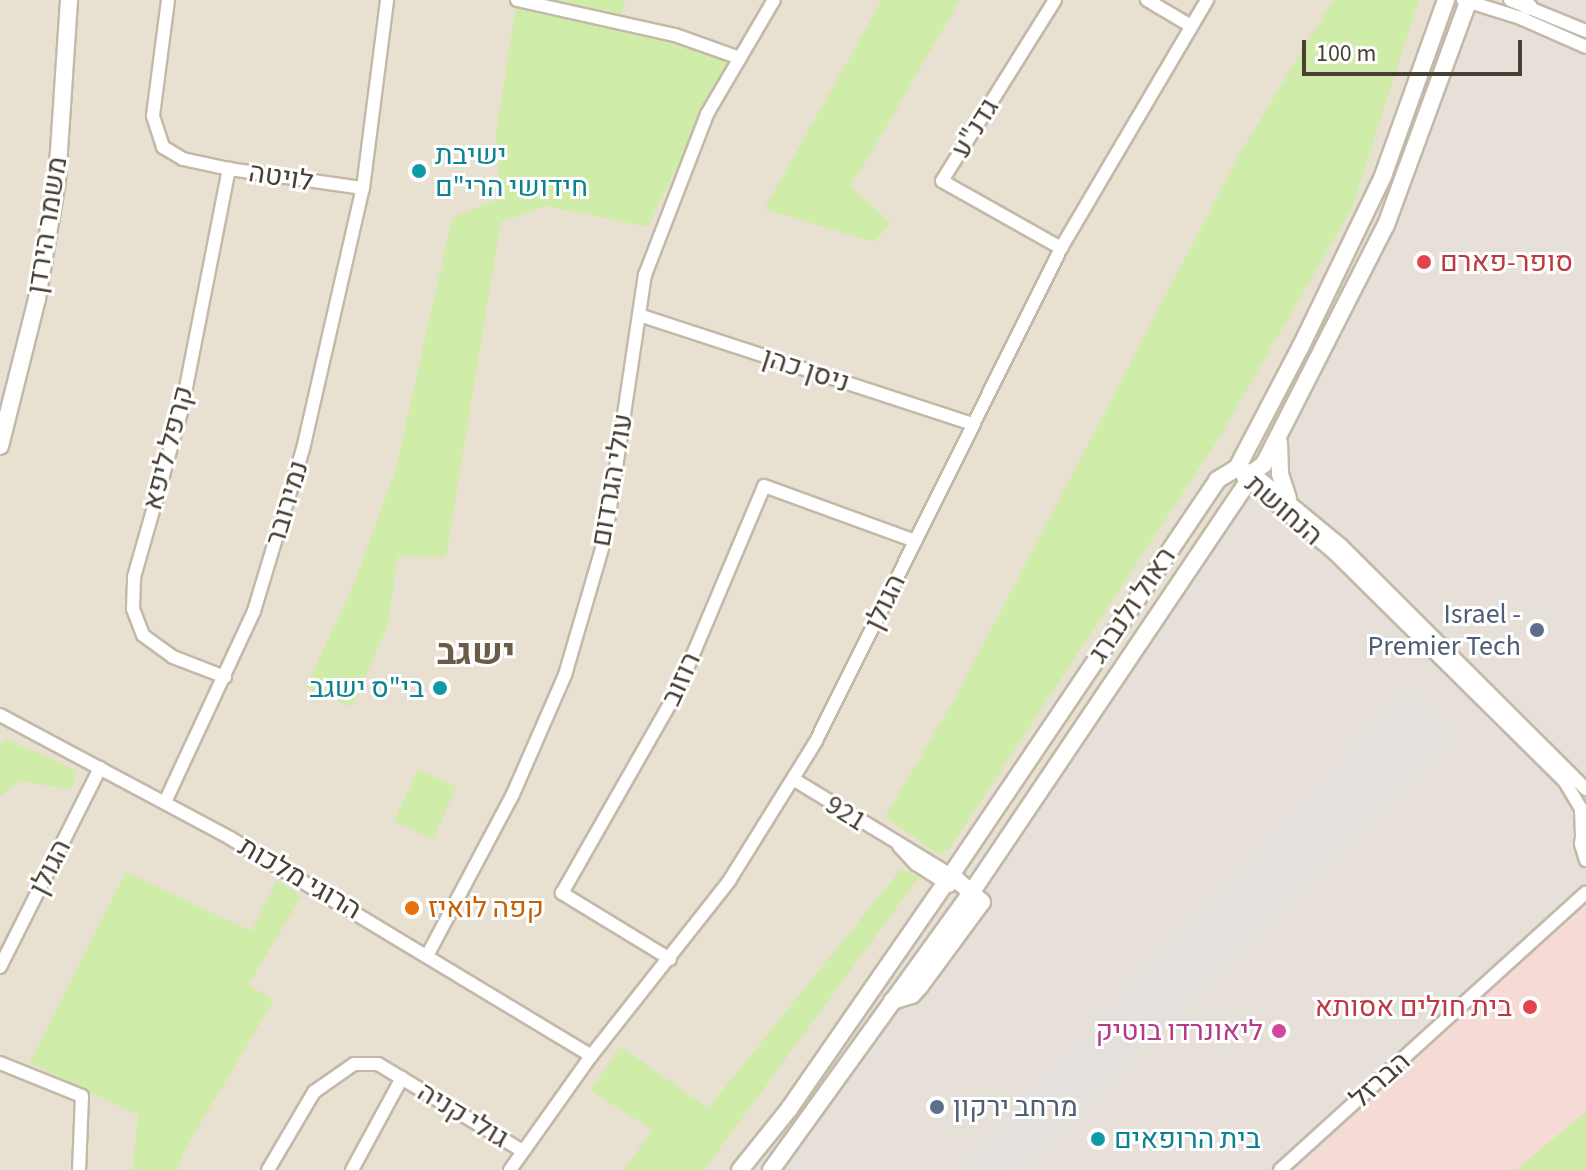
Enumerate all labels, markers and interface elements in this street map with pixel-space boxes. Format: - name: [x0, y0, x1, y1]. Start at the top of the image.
- scale bar: [1306, 24, 1526, 74]
- text: 100 m: [1316, 36, 1376, 71]
- street label: גדנ"ע: [944, 92, 1006, 164]
- place label: ישיבת חידושי הרי"ם: [435, 138, 588, 204]
- street label: משמר הירדן: [20, 154, 74, 296]
- street label: לויטה: [246, 155, 316, 199]
- marker: ישיבת חידושי הרי"ם: [410, 162, 428, 180]
- place label: סופר-פארם: [1440, 245, 1573, 279]
- marker: סופר-פארם: [1415, 253, 1433, 271]
- street label: ניסן כהן: [758, 340, 854, 400]
- street label: קרפל ליפא: [135, 382, 201, 514]
- street label: עולי הגרדום: [584, 411, 640, 549]
- street label: נמירובר: [258, 457, 316, 549]
- street label: הנחושת: [1238, 467, 1330, 553]
- street label: ראול ולנברג: [1081, 541, 1183, 669]
- street label: הגולן: [857, 569, 913, 635]
- place label: Israel - Premier Tech: [1367, 597, 1521, 663]
- marker: Israel - Premier Tech: [1528, 621, 1546, 639]
- district label: ישגב: [437, 631, 515, 675]
- street label: רוזוב: [654, 647, 708, 711]
- place label: בי"ס ישגב: [309, 671, 424, 705]
- marker: בי"ס ישגב: [431, 679, 449, 697]
- street label: 921: [819, 788, 873, 838]
- street label: הרוגי מלכות: [233, 829, 367, 927]
- street label: הגולן: [22, 834, 78, 900]
- place label: קפה לואיז: [428, 891, 544, 925]
- marker: קפה לואיז: [403, 899, 421, 917]
- place label: בית חולים אסותא: [1315, 990, 1512, 1024]
- marker: בית חולים אסותא: [1519, 996, 1541, 1018]
- place label: ליאונרדו בוטיק: [1095, 1014, 1263, 1048]
- marker: ליאונרדו בוטיק: [1270, 1022, 1288, 1040]
- street label: הברזל: [1343, 1044, 1417, 1116]
- street label: גולי קניה: [411, 1075, 515, 1155]
- place label: מרחב ירקון: [953, 1090, 1078, 1124]
- marker: מרחב ירקון: [928, 1098, 946, 1116]
- place label: בית הרופאים: [1114, 1122, 1261, 1156]
- marker: בית הרופאים: [1089, 1130, 1107, 1148]

